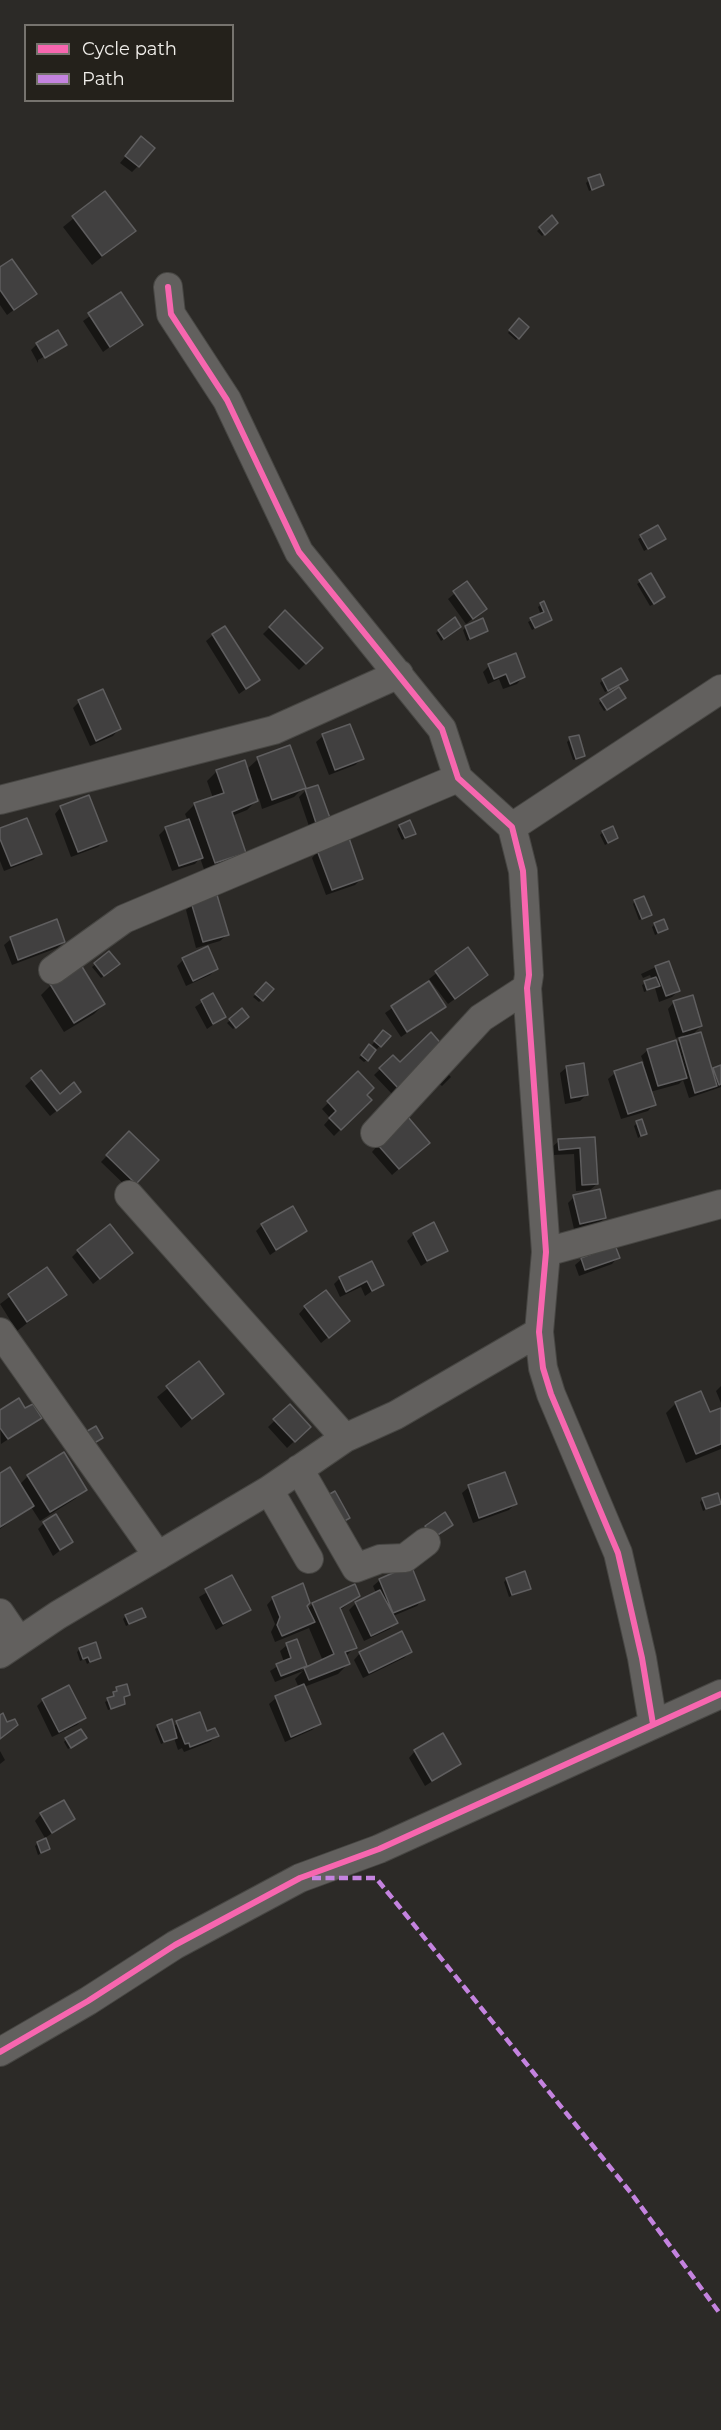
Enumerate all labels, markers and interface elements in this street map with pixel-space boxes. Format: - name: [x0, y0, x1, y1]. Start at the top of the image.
- legend: [24, 24, 234, 102]
- text: Cycle path: [82, 38, 177, 60]
- text: Path: [82, 68, 125, 90]

